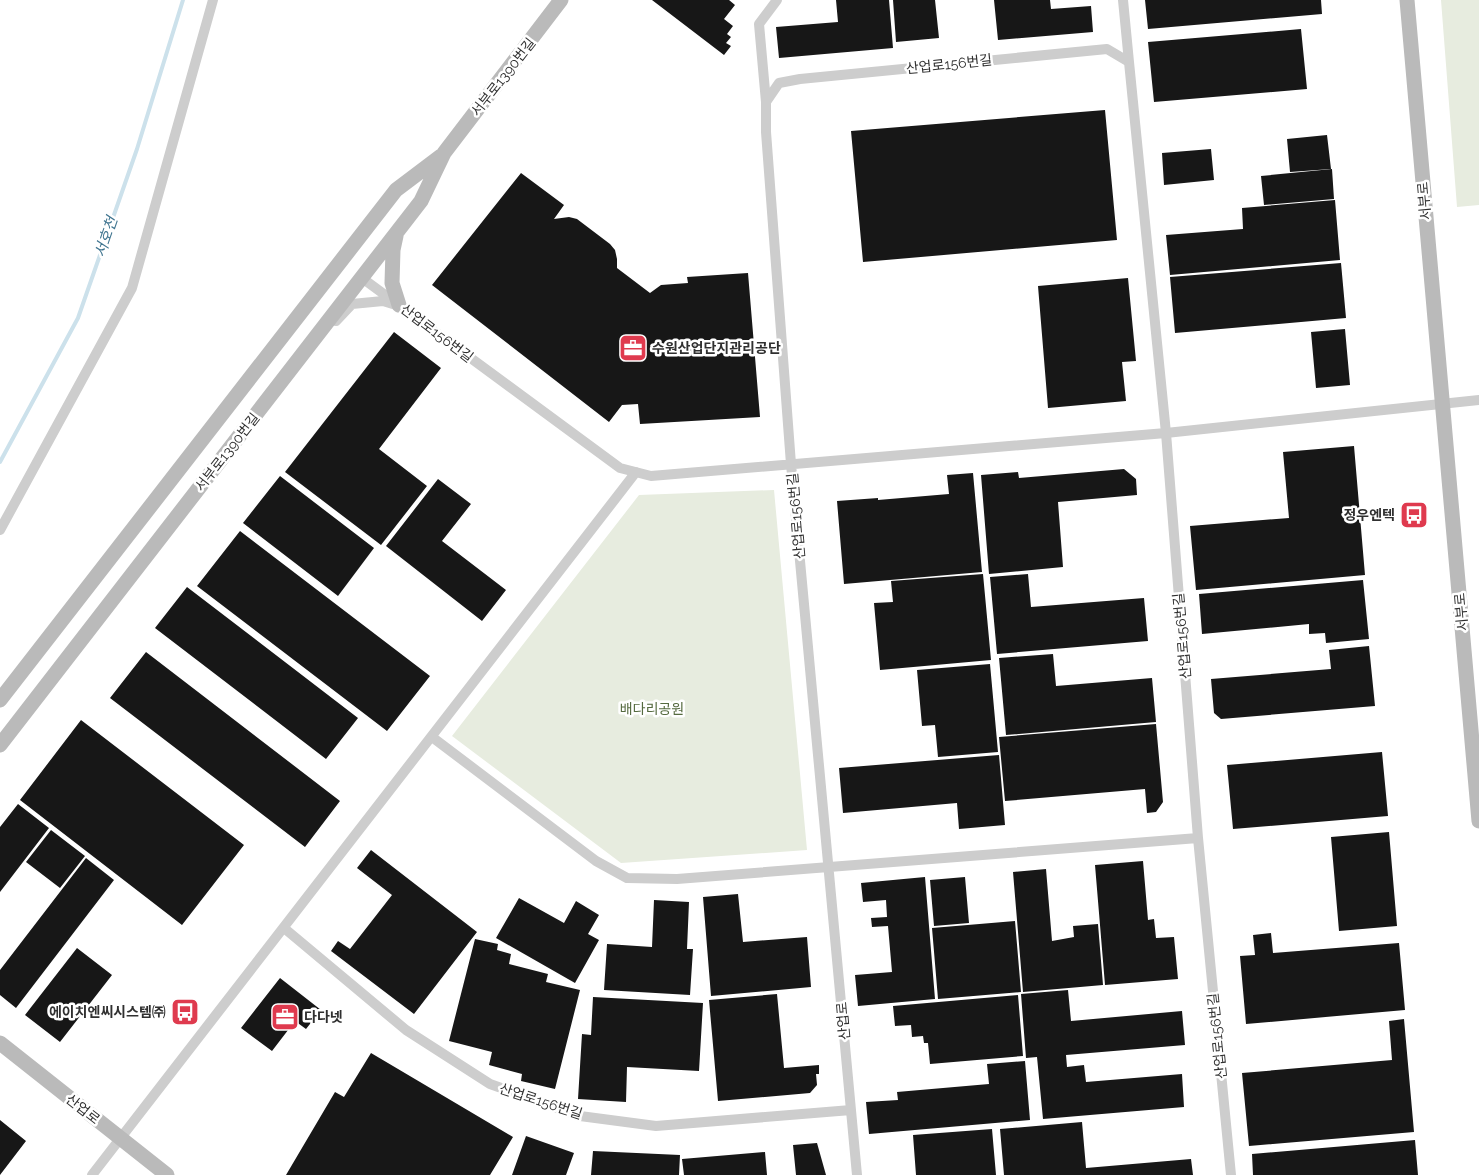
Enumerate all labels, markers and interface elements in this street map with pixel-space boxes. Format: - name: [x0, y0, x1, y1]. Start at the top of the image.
- street label: 서부로1390번길: [468, 35, 538, 119]
- street label: 산업로156번길: [905, 52, 993, 76]
- street label: 서부로: [1414, 181, 1434, 221]
- water label: 서호천: [91, 212, 122, 260]
- street label: 산업로156번길: [398, 301, 476, 365]
- office icon: 수원산업단지관리공단: [618, 333, 648, 363]
- place label: 수원산업단지관리공단: [652, 340, 781, 356]
- street label: 서부로1390번길: [192, 410, 262, 494]
- street label: 산업로156번길: [784, 472, 808, 560]
- bus stop icon: 정우엔텍: [1399, 500, 1429, 530]
- place label: 정우엔텍: [1343, 507, 1395, 523]
- street label: 산업로156번길: [1170, 592, 1194, 680]
- street label: 서부로: [1451, 592, 1471, 632]
- park label: 배다리공원: [620, 701, 684, 717]
- street label: 산업로156번길: [1205, 992, 1229, 1080]
- bus stop icon: 에이치엔씨시스템㈜: [170, 997, 200, 1027]
- street label: 산업로: [833, 1001, 853, 1041]
- office icon: 다다넷: [270, 1002, 300, 1032]
- place label: 에이치엔씨시스템㈜: [49, 1004, 166, 1020]
- place label: 다다넷: [304, 1009, 343, 1025]
- street label: 산업로156번길: [497, 1080, 585, 1122]
- street label: 산업로: [63, 1091, 103, 1127]

